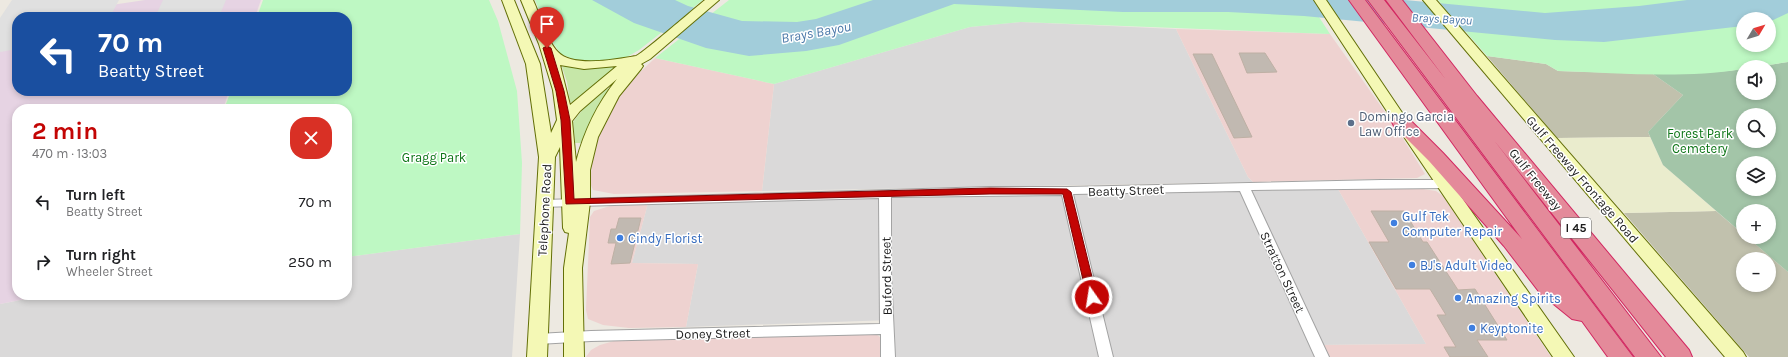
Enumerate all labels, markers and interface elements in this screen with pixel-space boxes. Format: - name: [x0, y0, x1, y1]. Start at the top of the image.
- pin: [530, 7.0, 564, 48]
- water label: Brays Bayou: [1411, 10, 1473, 28]
- north arrow: [1736, 12, 1776, 52]
- map controls: [1736, 12, 1776, 292]
- icon: arrive: [536, 13, 558, 35]
- water label: Brays Bayou: [780, 18, 852, 47]
- text: 70 m: [98, 26, 163, 59]
- icon: left: [32, 28, 84, 80]
- text: Beatty Street: [98, 60, 204, 82]
- button: sound: [1736, 60, 1776, 100]
- button: search: [1736, 108, 1776, 148]
- place label: Domingo Garcia Law Office: [1359, 109, 1454, 139]
- street label: Gulf Freeway Frontage Road: [1523, 113, 1642, 246]
- text: 2 min: [32, 117, 98, 145]
- button: close: [290, 117, 332, 159]
- marker: Domingo Garcia Law Office: [1346, 118, 1356, 128]
- park label: Forest Park Cemetery: [1667, 126, 1733, 156]
- street label: Gulf Freeway: [1506, 145, 1565, 213]
- text: 470 m · 13:03: [32, 146, 107, 161]
- park label: Gragg Park: [402, 150, 466, 165]
- button: layers: [1736, 156, 1776, 196]
- street label: Telephone Road: [535, 163, 554, 257]
- street label: Beatty Street: [1088, 182, 1165, 199]
- text: Turn left: [66, 186, 125, 204]
- icon: left: [32, 191, 54, 213]
- text: 70 m: [298, 193, 332, 211]
- text: Beatty Street: [66, 204, 143, 219]
- button: +: [1736, 204, 1776, 244]
- place label: Gulf Tek Computer Repair: [1402, 209, 1502, 239]
- marker: Gulf Tek Computer Repair: [1389, 218, 1399, 228]
- road number: I 45: [1561, 218, 1591, 238]
- street label: Stratton Street: [1257, 229, 1308, 315]
- place label: Cindy Florist: [628, 231, 702, 246]
- marker: Cindy Florist: [615, 233, 625, 243]
- street label: Buford Street: [878, 236, 895, 315]
- text: Turn right: [66, 246, 136, 264]
- icon: right: [32, 251, 54, 273]
- button: −: [1736, 252, 1776, 292]
- text: 250 m: [288, 253, 332, 271]
- place label: BJ's Adult Video: [1420, 258, 1512, 273]
- marker: BJ's Adult Video: [1407, 260, 1417, 270]
- text: Wheeler Street: [66, 264, 153, 279]
- position arrow: [1071, 276, 1113, 318]
- place label: Amazing Spirits: [1466, 291, 1561, 306]
- marker: Amazing Spirits: [1453, 293, 1463, 303]
- place label: Keyptonite: [1480, 321, 1544, 336]
- marker: Keyptonite: [1467, 323, 1477, 333]
- street label: Doney Street: [675, 325, 751, 342]

